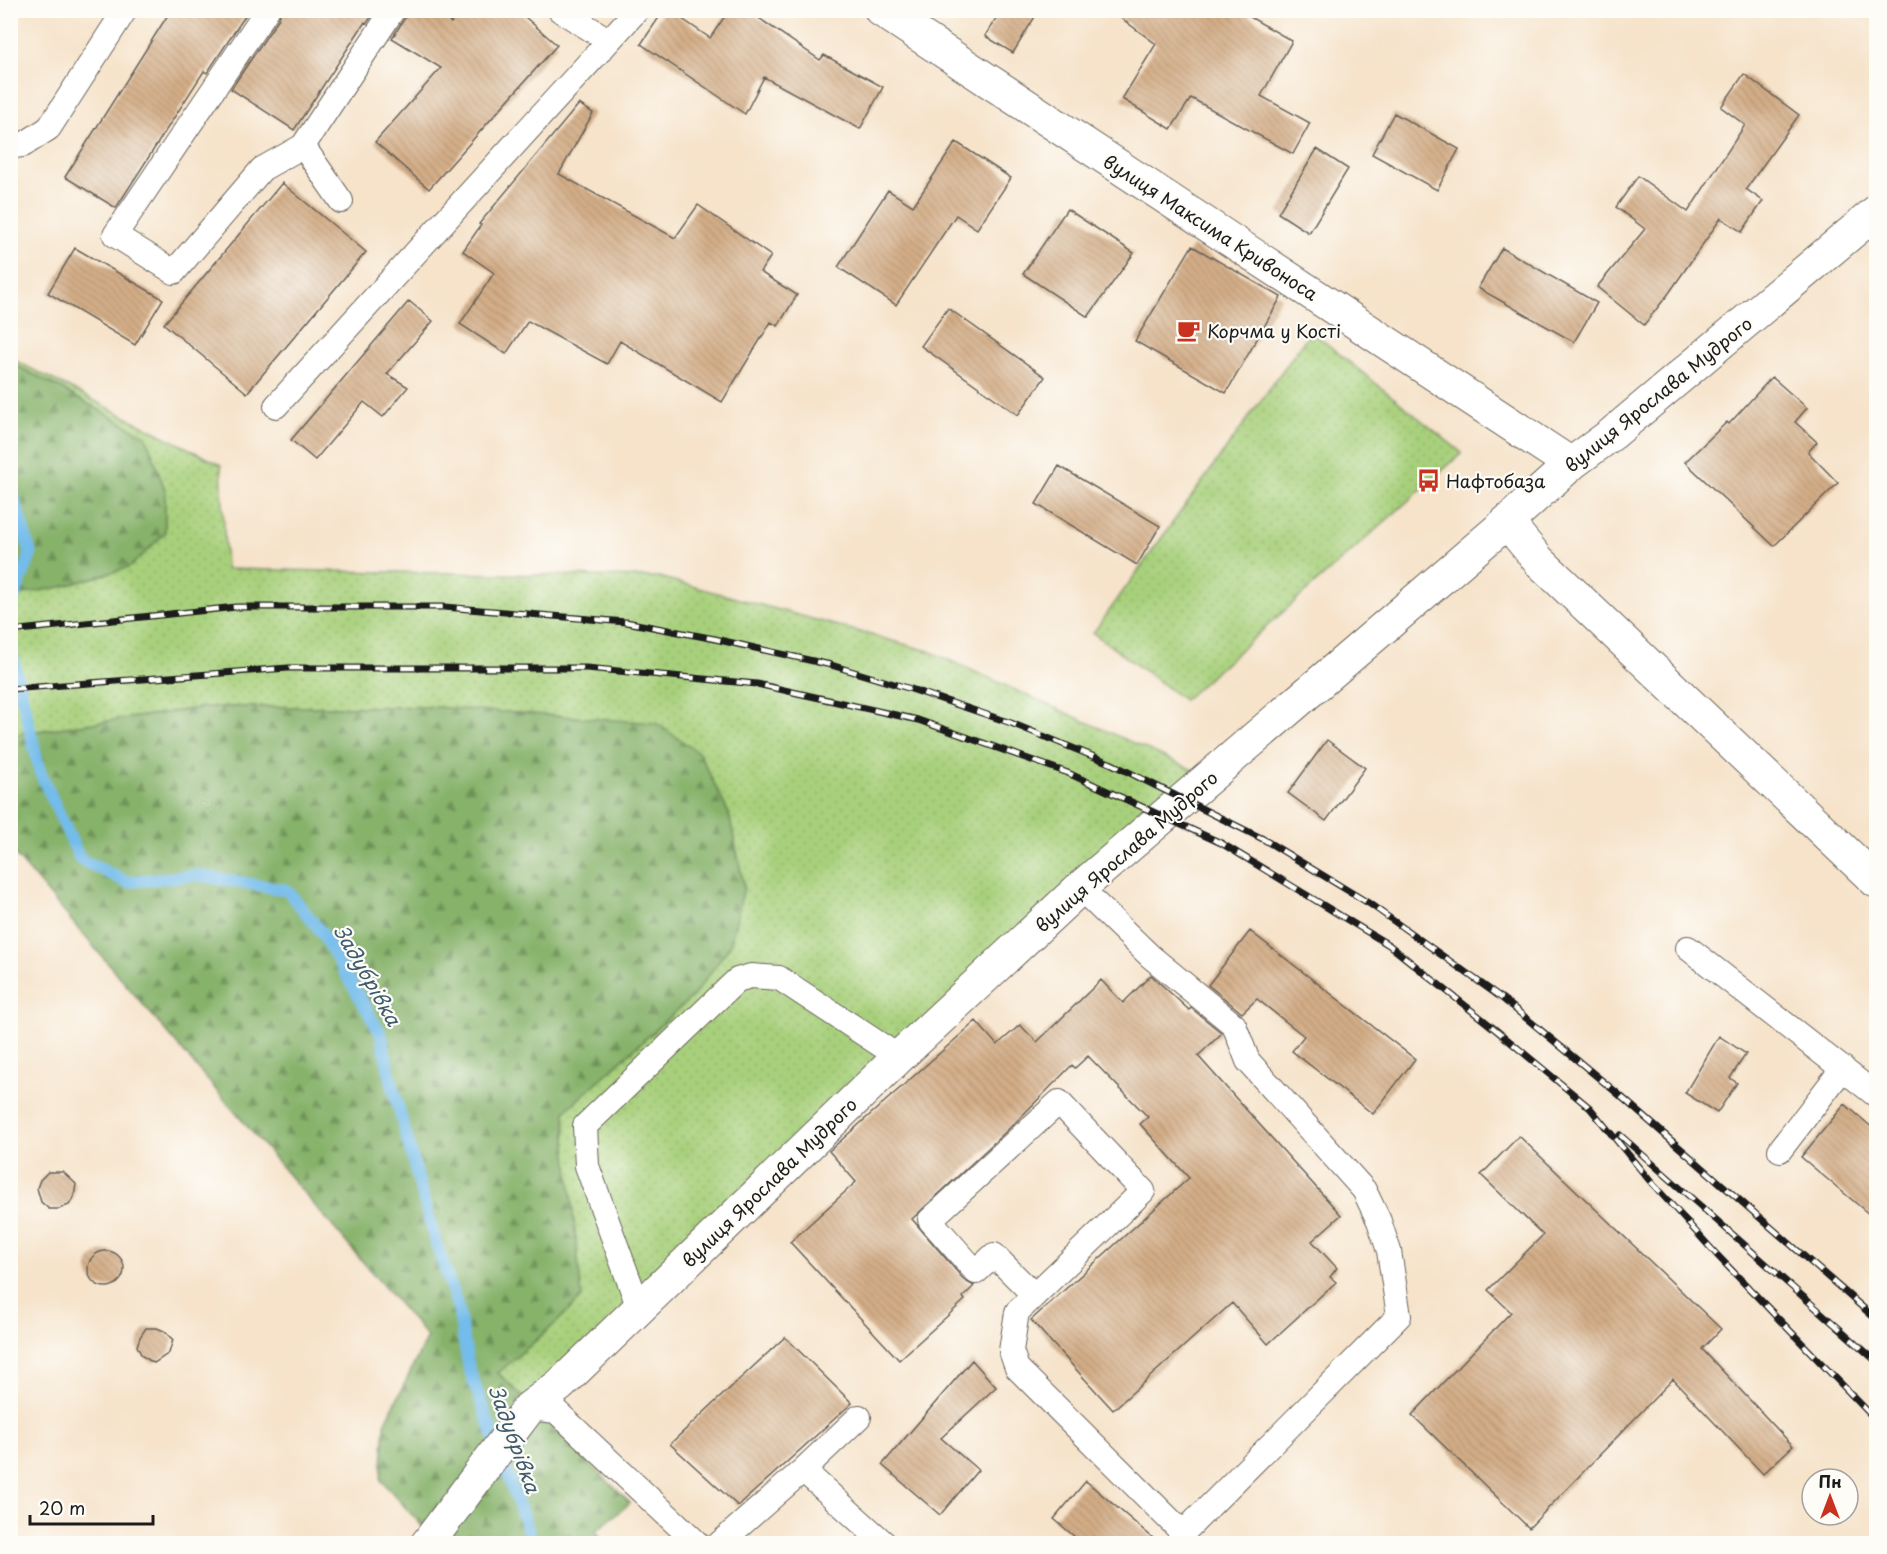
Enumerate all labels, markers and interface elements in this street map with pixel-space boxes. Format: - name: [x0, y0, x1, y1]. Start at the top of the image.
- street label: вулиця Максима Кривоноса: [1098, 147, 1324, 307]
- street label: вулиця Ярослава Мудрого: [1558, 310, 1758, 478]
- cafe icon: Корчма у Кості: [1176, 317, 1202, 343]
- place label: Корчма у Кості: [1207, 317, 1341, 344]
- bus stop icon: Нафтобаза: [1415, 467, 1441, 493]
- place label: Нафтобаза: [1446, 467, 1546, 494]
- street label: вулиця Ярослава Мудрого: [1029, 764, 1223, 938]
- water label: Задубрівка: [327, 919, 409, 1031]
- street label: вулиця Ярослава Мудрого: [675, 1091, 863, 1273]
- water label: Задубрівка: [482, 1381, 548, 1497]
- north arrow: [1800, 1467, 1860, 1527]
- text: Пн: [1818, 1469, 1842, 1493]
- scale bar: [30, 1488, 153, 1526]
- text: 20 m: [39, 1494, 85, 1521]

